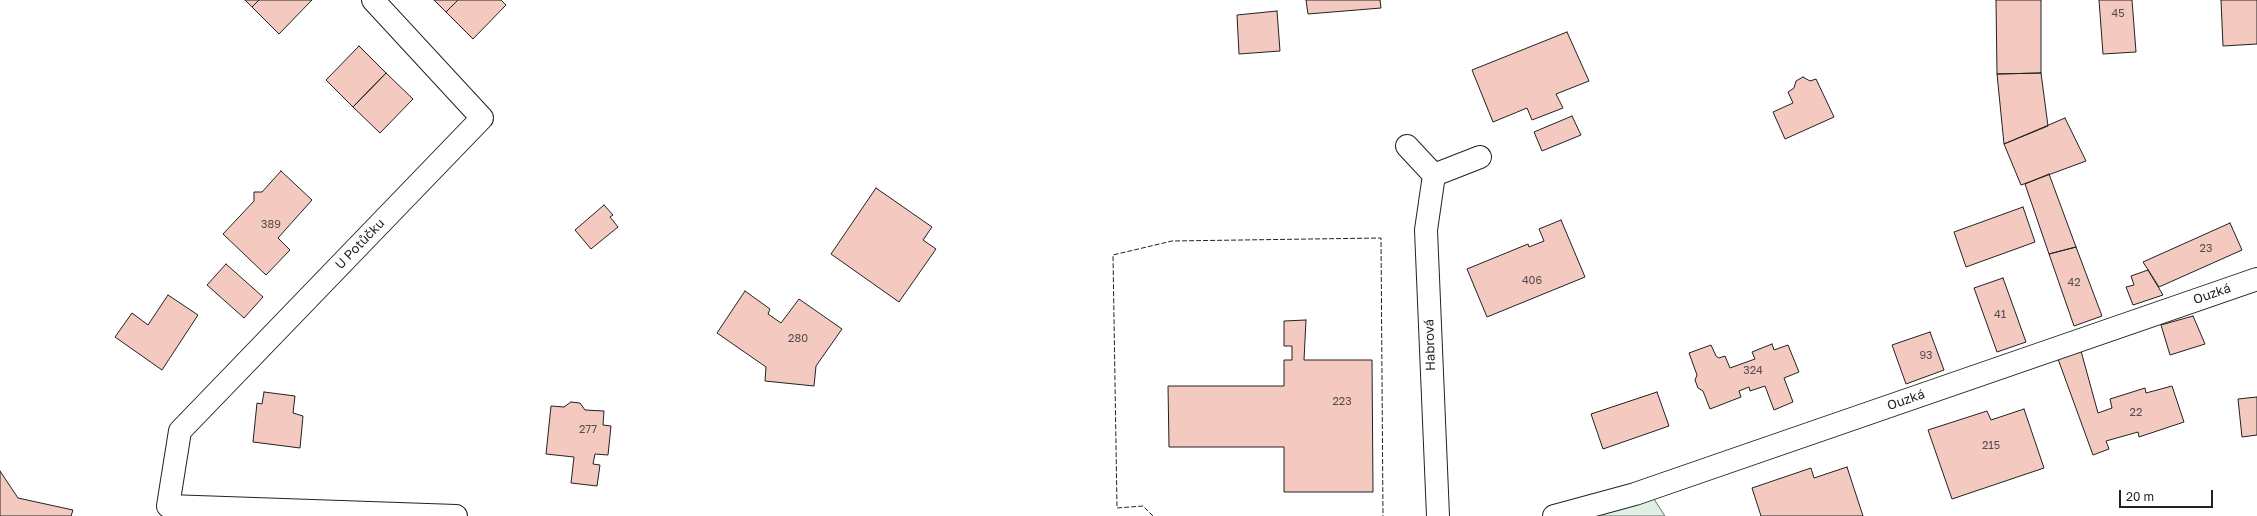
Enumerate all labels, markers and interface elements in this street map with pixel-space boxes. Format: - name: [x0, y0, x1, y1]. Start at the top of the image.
- house number: 45: [2111, 7, 2125, 21]
- street label: U Potůčku: [332, 215, 388, 273]
- house number: 389: [261, 218, 281, 232]
- house number: 23: [2200, 242, 2212, 256]
- house number: 406: [1522, 274, 1542, 288]
- house number: 42: [2067, 276, 2081, 290]
- street label: Ouzká: [2191, 280, 2233, 308]
- house number: 41: [1994, 308, 2006, 322]
- street label: Habrová: [1421, 319, 1439, 371]
- house number: 280: [788, 332, 808, 346]
- house number: 93: [1919, 349, 1933, 363]
- house number: 324: [1743, 364, 1763, 378]
- street label: Ouzká: [1885, 386, 1927, 414]
- house number: 223: [1332, 395, 1352, 409]
- house number: 22: [2130, 406, 2142, 420]
- house number: 277: [579, 423, 597, 437]
- house number: 215: [1982, 439, 2000, 453]
- scale bar: [2121, 482, 2215, 508]
- text: 20 m: [2126, 489, 2154, 504]

